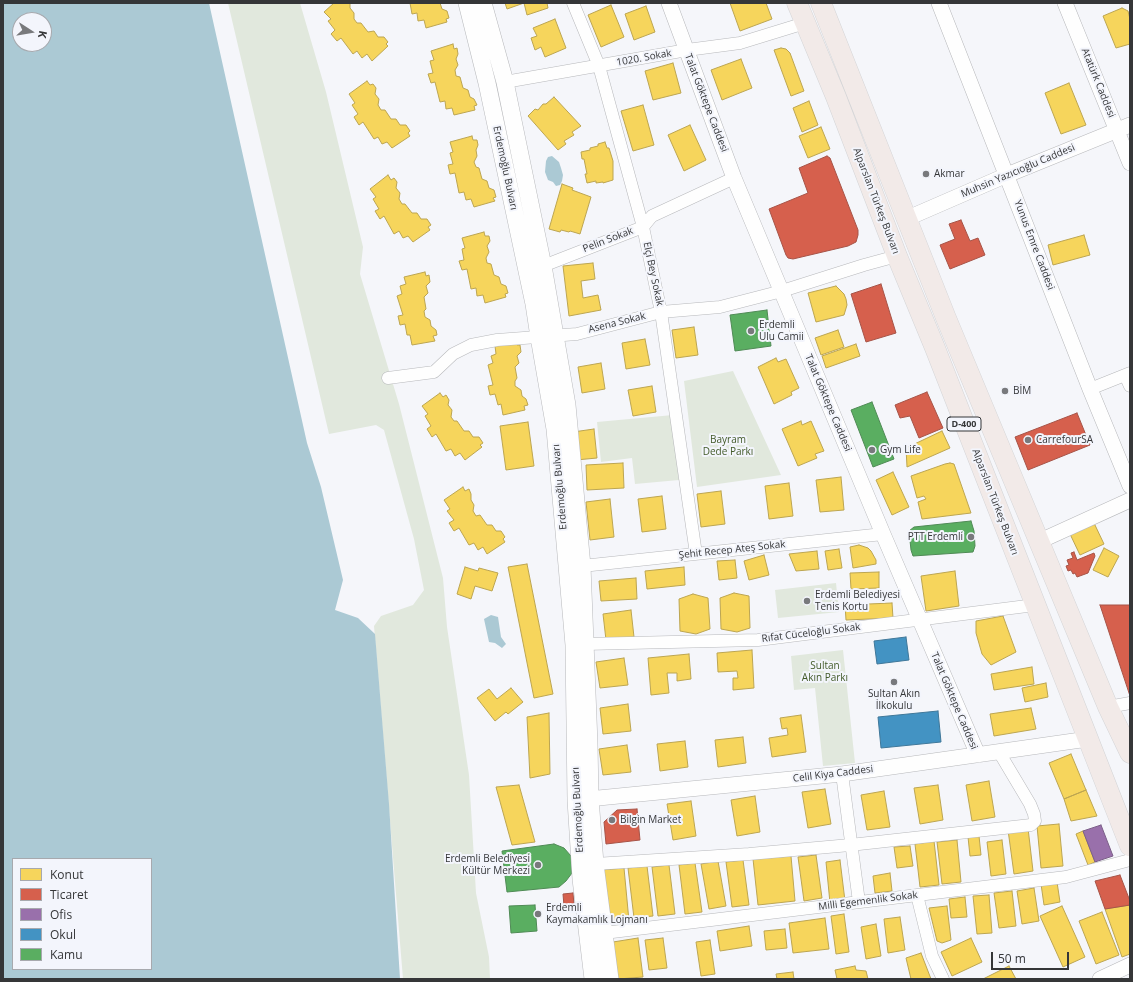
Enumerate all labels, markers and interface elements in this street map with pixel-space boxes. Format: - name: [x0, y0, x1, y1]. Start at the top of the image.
- north arrow: [12, 12, 52, 52]
- text: K: [35, 29, 51, 40]
- street label: Atatürk Caddesi: [1079, 46, 1117, 120]
- street label: 1020. Sokak: [616, 47, 672, 69]
- street label: Talat Göktepe Caddesi: [682, 52, 730, 154]
- street label: Erdemoğlu Bulvarı: [490, 125, 520, 211]
- street label: Muhsin Yazıcıoğlu Caddesi: [959, 142, 1077, 200]
- street label: Alparslan Türkeş Bulvarı: [850, 146, 902, 256]
- place label: Akmar: [934, 168, 964, 180]
- marker: Akmar: [921, 169, 931, 179]
- street label: Yunus Emre Caddesi: [1011, 198, 1057, 292]
- street label: Pelin Sokak: [581, 225, 635, 255]
- street label: Elçi Bey Sokak: [640, 241, 666, 307]
- street label: Asena Sokak: [587, 310, 647, 336]
- place label: Erdemli Ulu Camii: [759, 319, 804, 342]
- marker: Erdemli Ulu Camii: [746, 326, 756, 336]
- street label: Talat Göktepe Caddesi: [802, 353, 854, 453]
- place label: BİM: [1013, 385, 1031, 397]
- marker: BİM: [1000, 386, 1010, 396]
- road number: D-400: [947, 417, 981, 431]
- park label: Bayram Dede Parkı: [703, 434, 753, 458]
- place label: CarrefourSA: [1036, 434, 1093, 446]
- marker: CarrefourSA: [1023, 435, 1033, 445]
- street label: Erdemoğlu Bulvarı: [550, 444, 570, 530]
- place label: Gym Life: [880, 444, 921, 456]
- marker: Gym Life: [867, 445, 877, 455]
- street label: Alparslan Türkeş Bulvarı: [969, 447, 1021, 557]
- place label: PTT Erdemli: [908, 531, 963, 543]
- marker: PTT Erdemli: [966, 532, 976, 542]
- street label: Şehit Recep Ateş Sokak: [678, 538, 786, 562]
- place label: Erdemli Belediyesi Tenis Kortu: [815, 589, 900, 612]
- marker: Erdemli Belediyesi Tenis Kortu: [802, 596, 812, 606]
- street label: Rıfat Cüceloğlu Sokak: [761, 621, 861, 645]
- street label: Talat Göktepe Caddesi: [928, 651, 980, 751]
- park label: Sultan Akın Parkı: [802, 660, 848, 684]
- marker: Sultan Akın İlkokulu: [889, 677, 899, 687]
- place label: Sultan Akın İlkokulu: [868, 688, 920, 712]
- street label: Celil Kiya Caddesi: [792, 763, 874, 785]
- street label: Erdemoğlu Bulvarı: [570, 767, 586, 853]
- place label: Bilgin Market: [620, 814, 681, 826]
- marker: Bilgin Market: [607, 815, 617, 825]
- place label: Erdemli Belediyesi Kültür Merkezi: [445, 853, 530, 876]
- legend: [12, 858, 152, 970]
- marker: Erdemli Belediyesi Kültür Merkezi: [533, 860, 543, 870]
- text: Konut: [50, 866, 84, 883]
- text: Ticaret: [50, 886, 88, 903]
- street label: Milli Egemenlik Sokak: [818, 889, 918, 913]
- place label: Erdemli Kaymakamlık Lojmanı: [546, 902, 648, 926]
- text: Ofis: [50, 906, 72, 923]
- marker: Erdemli Kaymakamlık Lojmanı: [533, 909, 543, 919]
- text: Okul: [50, 926, 76, 943]
- scale bar: [993, 944, 1071, 970]
- text: Kamu: [50, 946, 82, 963]
- text: 50 m: [998, 950, 1026, 967]

